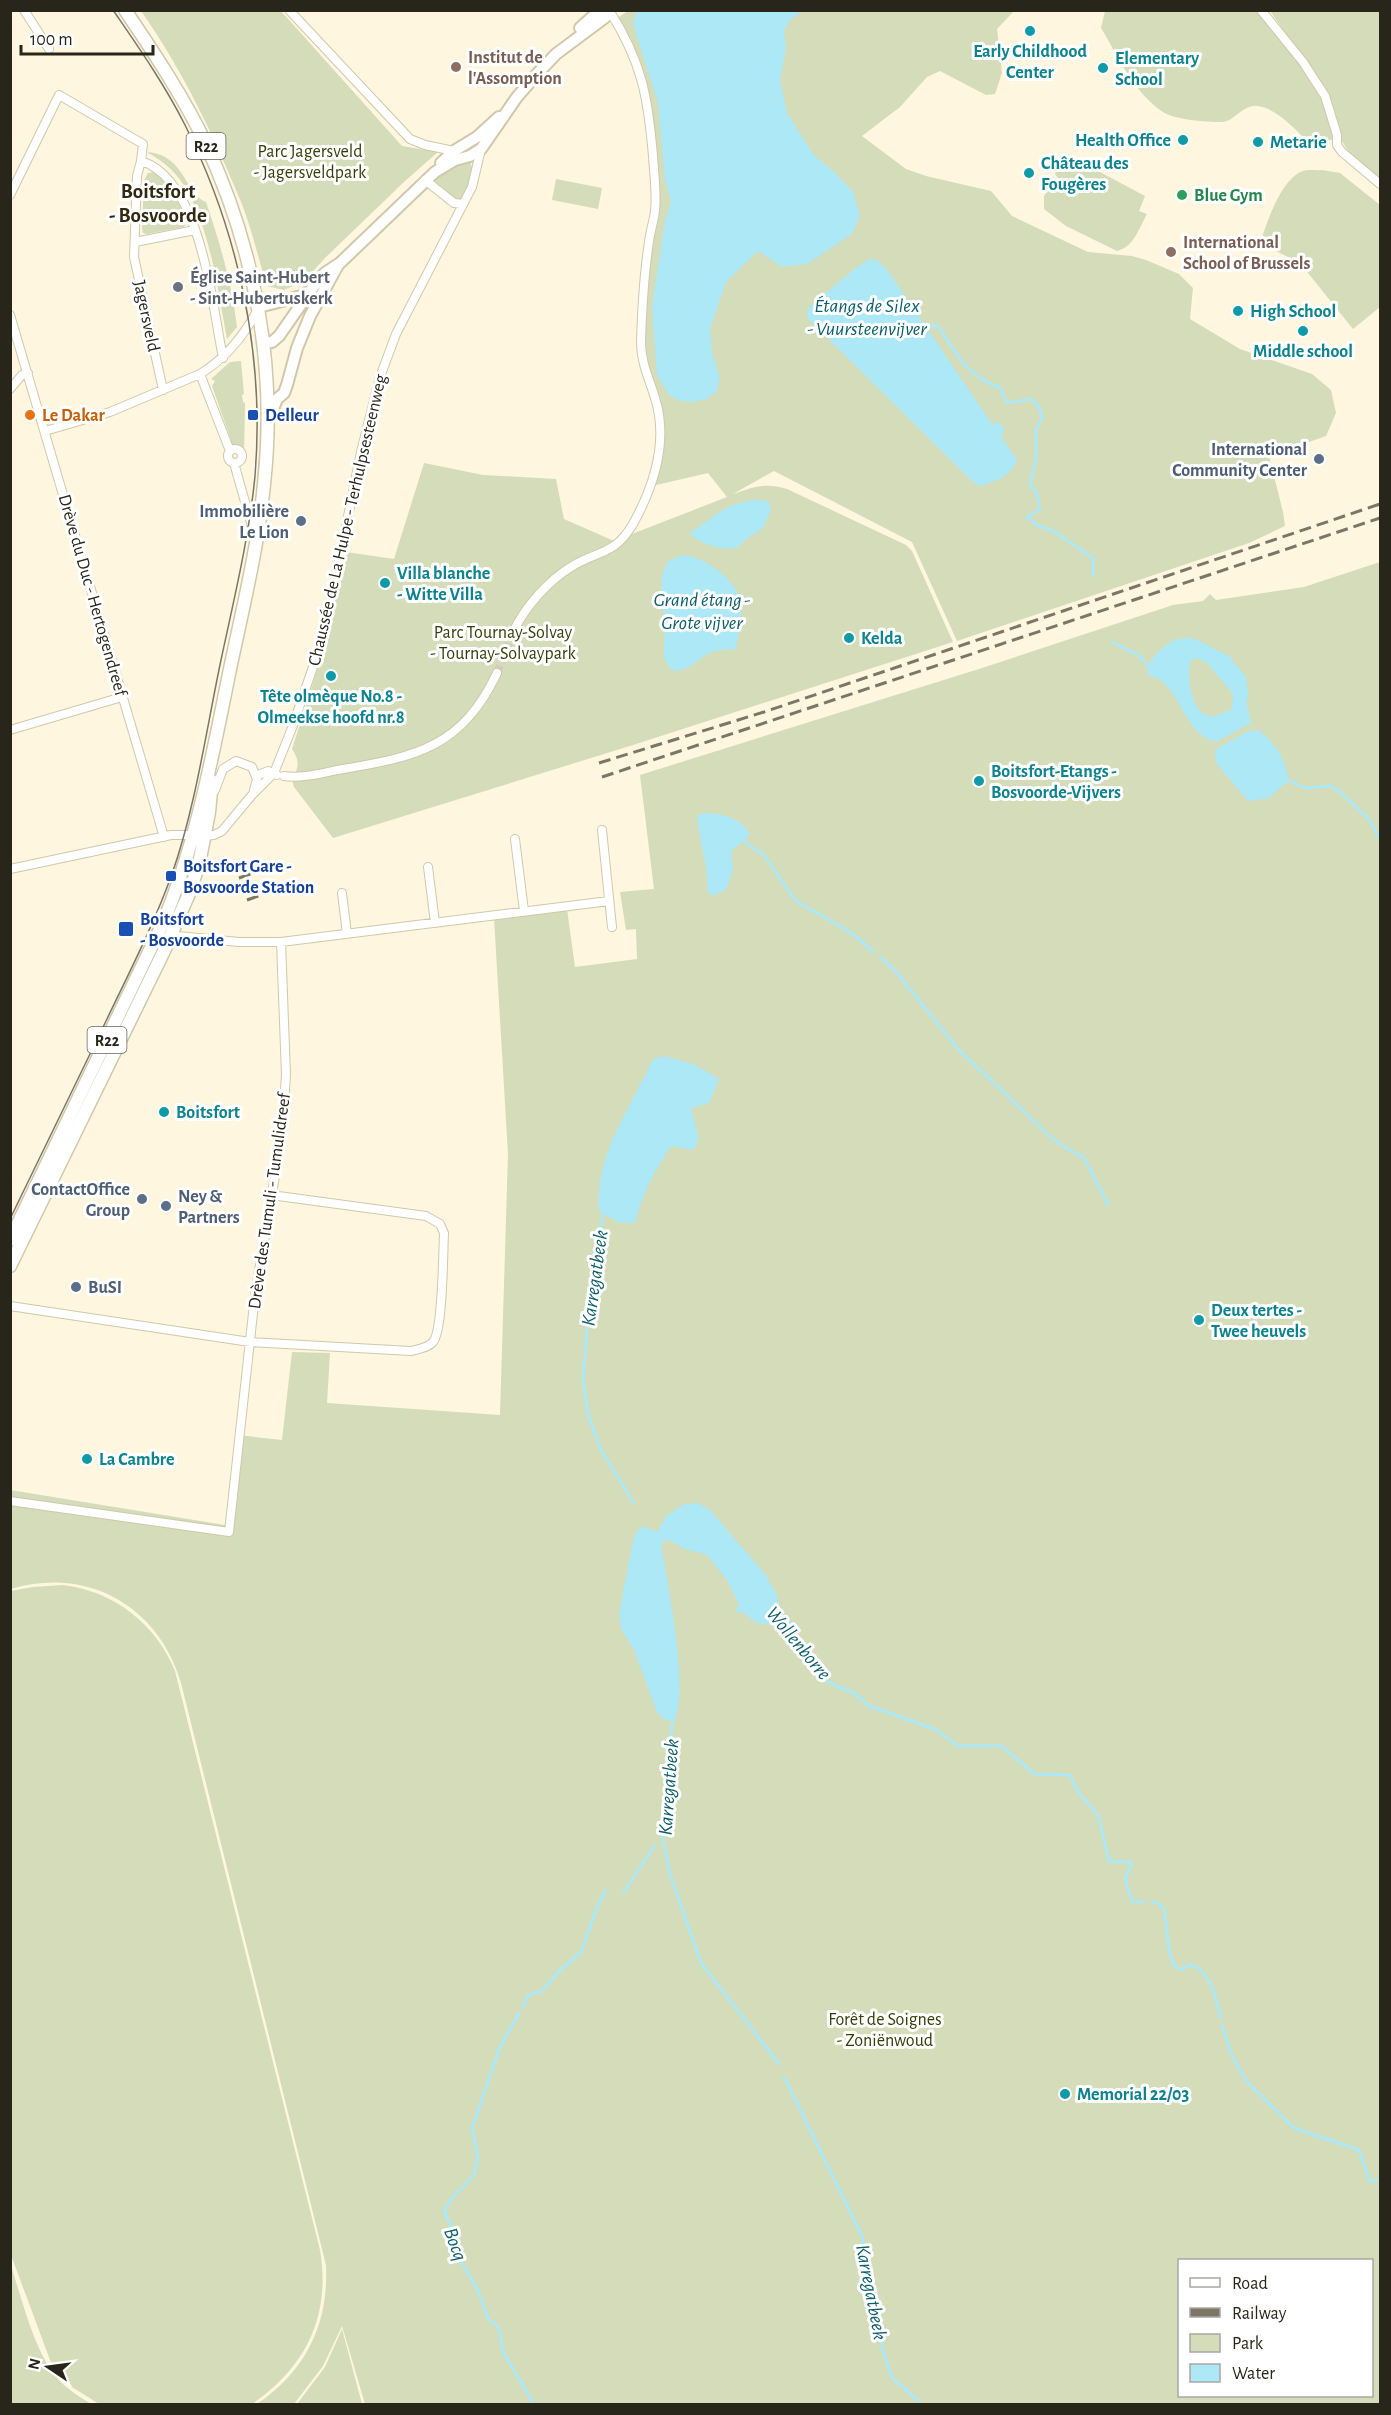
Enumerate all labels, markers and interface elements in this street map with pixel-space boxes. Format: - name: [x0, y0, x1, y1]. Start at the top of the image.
- scale bar: [21, 18, 153, 56]
- marker: Early Childhood Center: [1023, 24, 1037, 38]
- text: 100 m: [30, 31, 73, 49]
- place label: Early Childhood Center: [973, 43, 1087, 82]
- place label: Institut de l'Assomption: [468, 49, 562, 88]
- place label: Elementary School: [1115, 50, 1200, 89]
- marker: Institut de l'Assomption: [449, 60, 463, 74]
- marker: Elementary School: [1096, 61, 1110, 75]
- place label: Health Office: [1075, 132, 1171, 150]
- road number: R22: [186, 133, 226, 159]
- marker: Health Office: [1176, 133, 1190, 147]
- place label: Metarie: [1270, 134, 1327, 152]
- marker: Metarie: [1251, 135, 1265, 149]
- park label: Parc Jagersveld - Jagersveldpark: [254, 143, 367, 182]
- place label: Château des Fougères: [1041, 155, 1129, 194]
- marker: Château des Fougères: [1022, 166, 1036, 180]
- district label: Boitsfort - Bosvoorde: [109, 181, 207, 226]
- place label: Blue Gym: [1194, 187, 1263, 205]
- marker: Blue Gym: [1175, 188, 1189, 202]
- place label: International School of Brussels: [1183, 234, 1311, 273]
- marker: International School of Brussels: [1164, 245, 1178, 259]
- place label: Église Saint-Hubert - Sint-Hubertuskerk: [190, 266, 333, 308]
- street label: Jagersveld: [130, 279, 162, 354]
- marker: Église Saint-Hubert - Sint-Hubertuskerk: [171, 280, 185, 294]
- water label: Étangs de Silex - Vuursteenvijver: [807, 295, 927, 339]
- place label: High School: [1250, 303, 1336, 321]
- marker: High School: [1231, 304, 1245, 318]
- marker: Middle school: [1296, 324, 1310, 338]
- place label: Middle school: [1253, 343, 1353, 361]
- street label: Chaussée de La Hulpe - Terhulpsesteenweg: [306, 373, 390, 668]
- place label: Le Dakar: [42, 407, 105, 425]
- place label: Delleur: [265, 407, 319, 425]
- marker: Le Dakar: [23, 408, 37, 422]
- marker: Delleur: [246, 408, 260, 422]
- place label: International Community Center: [1172, 441, 1308, 480]
- marker: International Community Center: [1312, 452, 1326, 466]
- street label: Drève du Duc - Hertogendreef: [55, 492, 130, 700]
- place label: Immobilière Le Lion: [199, 503, 289, 542]
- marker: Immobilière Le Lion: [294, 514, 308, 528]
- place label: Villa blanche - Witte Villa: [397, 565, 490, 604]
- marker: Villa blanche - Witte Villa: [378, 576, 392, 590]
- water label: Grand étang - Grote vijver: [653, 590, 751, 633]
- park label: Parc Tournay-Solvay - Tournay-Solvaypark: [430, 624, 577, 663]
- place label: Kelda: [861, 630, 903, 648]
- marker: Kelda: [842, 631, 856, 645]
- marker: Tête olmèque No.8 - Olmeekse hoofd nr.8: [324, 669, 338, 683]
- place label: Tête olmèque No.8 - Olmeekse hoofd nr.8: [257, 688, 405, 727]
- place label: Boitsfort-Etangs - Bosvoorde-Vijvers: [991, 763, 1121, 802]
- marker: Boitsfort-Etangs - Bosvoorde-Vijvers: [972, 774, 986, 788]
- place label: Boitsfort Gare - Bosvoorde Station: [183, 858, 314, 897]
- marker: Boitsfort Gare - Bosvoorde Station: [164, 869, 178, 883]
- place label: Boitsfort - Bosvoorde: [140, 911, 224, 950]
- marker: Boitsfort - Bosvoorde: [117, 920, 135, 938]
- road number: R22: [88, 1027, 126, 1053]
- street label: Drève des Tumuli - Tumulidreef: [246, 1090, 294, 1310]
- place label: Boitsfort: [176, 1104, 240, 1122]
- marker: Boitsfort: [157, 1105, 171, 1119]
- place label: ContactOffice Group: [31, 1181, 130, 1220]
- place label: Ney & Partners: [178, 1188, 240, 1227]
- marker: ContactOffice Group: [135, 1192, 149, 1206]
- marker: Ney & Partners: [159, 1199, 173, 1213]
- water label: Karregatbeek: [578, 1229, 612, 1327]
- place label: BuSI: [88, 1279, 122, 1297]
- marker: BuSI: [69, 1280, 83, 1294]
- place label: Deux tertes - Twee heuvels: [1211, 1302, 1306, 1341]
- marker: Deux tertes - Twee heuvels: [1192, 1313, 1206, 1327]
- place label: La Cambre: [99, 1451, 175, 1469]
- marker: La Cambre: [80, 1452, 94, 1466]
- water label: Wollenborre: [762, 1603, 835, 1684]
- water label: Karregatbeek: [656, 1738, 682, 1836]
- park label: Forêt de Soignes - Zoniënwoud: [828, 2011, 942, 2050]
- place label: Memorial 22/03: [1077, 2086, 1189, 2104]
- marker: Memorial 22/03: [1058, 2087, 1072, 2101]
- water label: Bocq: [440, 2225, 470, 2264]
- water label: Karregatbeek: [852, 2243, 890, 2342]
- legend: [1178, 2259, 1373, 2397]
- text: Road: [1232, 2275, 1268, 2293]
- text: Railway: [1232, 2305, 1287, 2323]
- text: Park: [1232, 2335, 1264, 2353]
- north arrow: [18, 2337, 78, 2397]
- text: N: [25, 2357, 43, 2371]
- text: Water: [1232, 2365, 1275, 2383]

